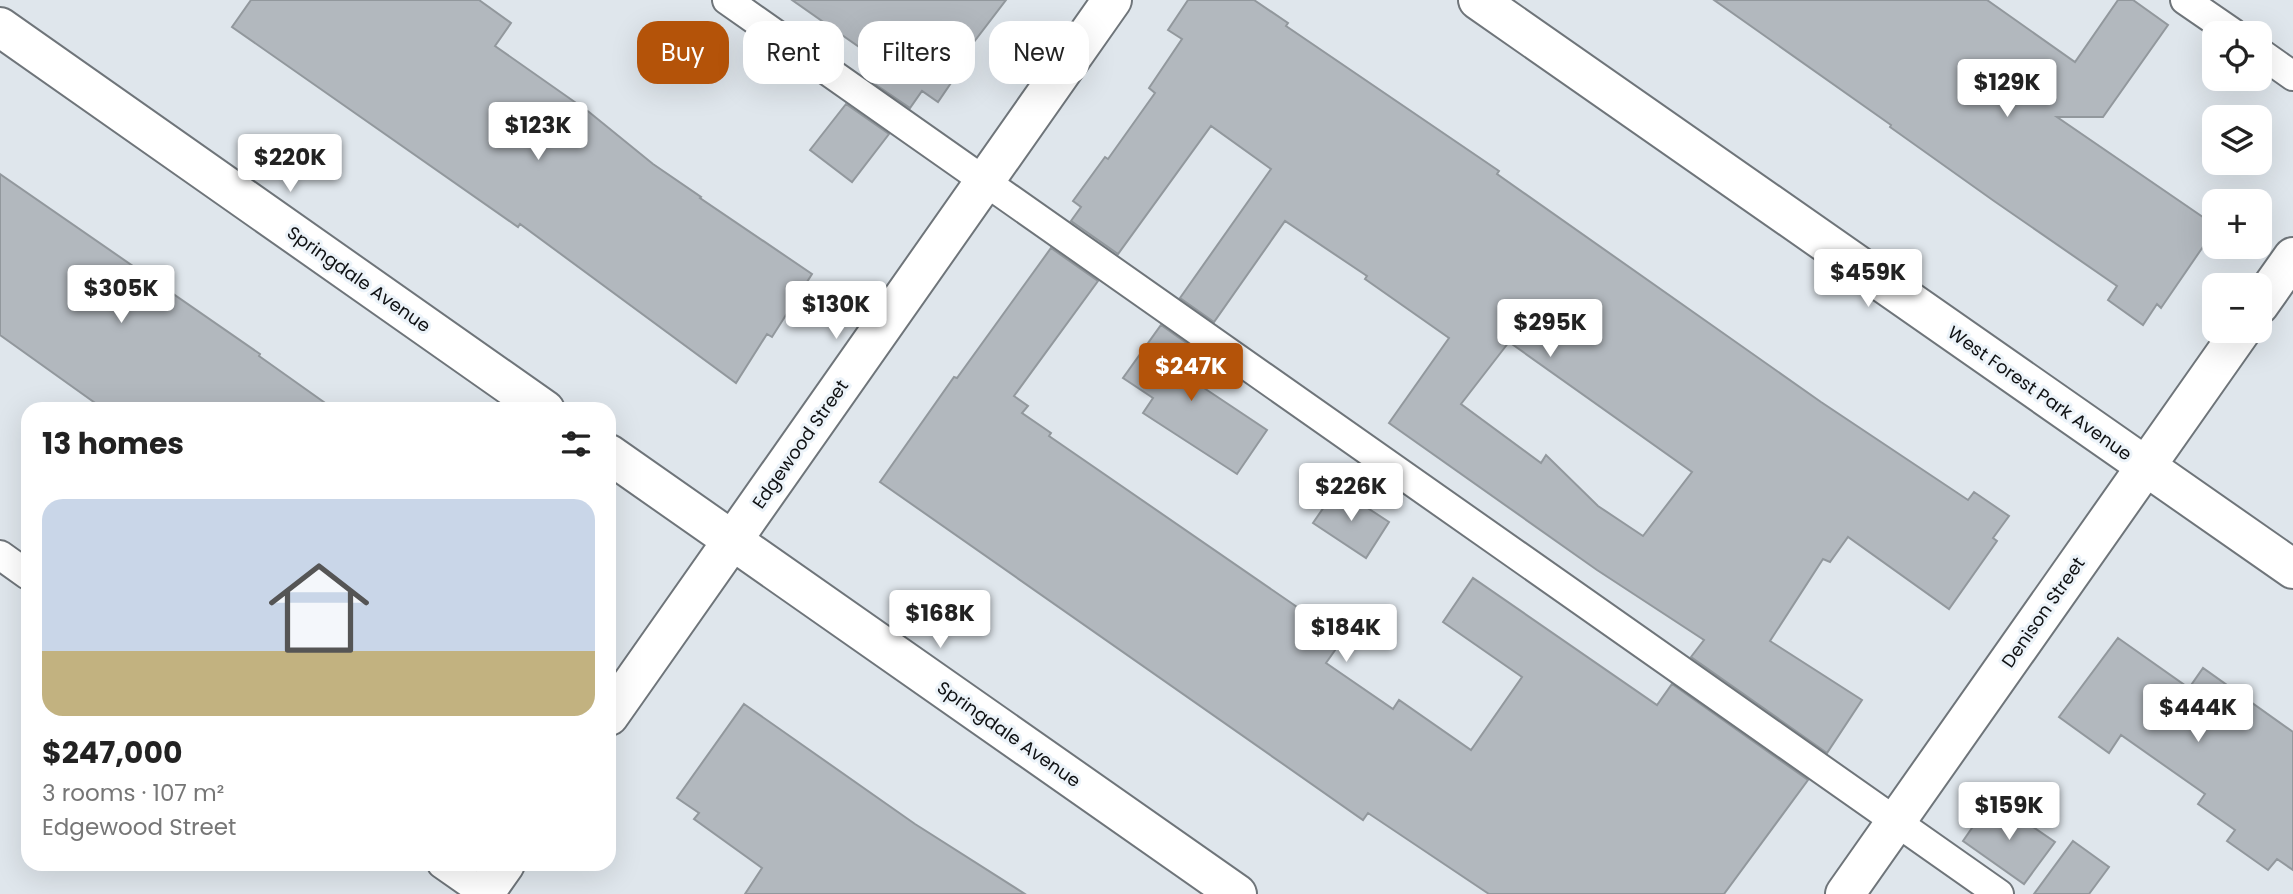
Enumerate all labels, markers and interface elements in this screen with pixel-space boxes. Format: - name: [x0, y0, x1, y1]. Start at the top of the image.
- chip: Buy: [637, 21, 729, 84]
- chip: Rent: [743, 21, 844, 84]
- chip: Filters: [858, 21, 975, 84]
- chip: New: [989, 21, 1089, 84]
- map controls: [2202, 21, 2272, 343]
- button: locate: [2202, 21, 2272, 91]
- pin: $129K: [1958, 60, 2056, 119]
- text: $129K: [1973, 66, 2041, 98]
- pin: $123K: [489, 102, 587, 162]
- button: layers: [2202, 105, 2272, 175]
- text: $123K: [505, 109, 571, 141]
- pin: $220K: [241, 134, 339, 194]
- text: $220K: [254, 141, 326, 173]
- button: +: [2202, 189, 2272, 259]
- street label: Springdale Avenue: [282, 220, 436, 338]
- pin: $459K: [1819, 250, 1917, 309]
- text: $459K: [1830, 256, 1906, 288]
- pin: $305K: [72, 266, 170, 325]
- text: $305K: [83, 272, 159, 304]
- button: −: [2202, 273, 2272, 343]
- pin: $130K: [787, 282, 885, 341]
- text: $130K: [802, 288, 870, 320]
- pin: $295K: [1501, 300, 1599, 359]
- text: $295K: [1513, 306, 1587, 338]
- street label: West Forest Park Avenue: [1943, 320, 2137, 466]
- pin: $247K: [1142, 344, 1240, 403]
- text: $247K: [1155, 350, 1227, 382]
- street label: Edgewood Street: [746, 374, 854, 514]
- text: 13 homes: [42, 422, 184, 465]
- icon: filters: [557, 425, 595, 463]
- pin: $226K: [1302, 463, 1400, 523]
- text: $226K: [1315, 470, 1387, 502]
- icon: home: [256, 545, 382, 671]
- street label: Denison Street: [1996, 552, 2090, 672]
- pin: $168K: [891, 590, 989, 650]
- text: $168K: [905, 597, 975, 629]
- pin: $184K: [1297, 604, 1395, 664]
- text: $184K: [1311, 611, 1381, 643]
- street label: Springdale Avenue: [932, 675, 1086, 793]
- pin: $444K: [2149, 684, 2247, 744]
- text: $444K: [2159, 691, 2237, 723]
- text: $247,000: [42, 731, 183, 774]
- text: 3 rooms · 107 m²: [42, 777, 224, 809]
- pin: $159K: [1960, 782, 2058, 842]
- text: $159K: [1975, 789, 2043, 821]
- text: Edgewood Street: [42, 811, 237, 843]

